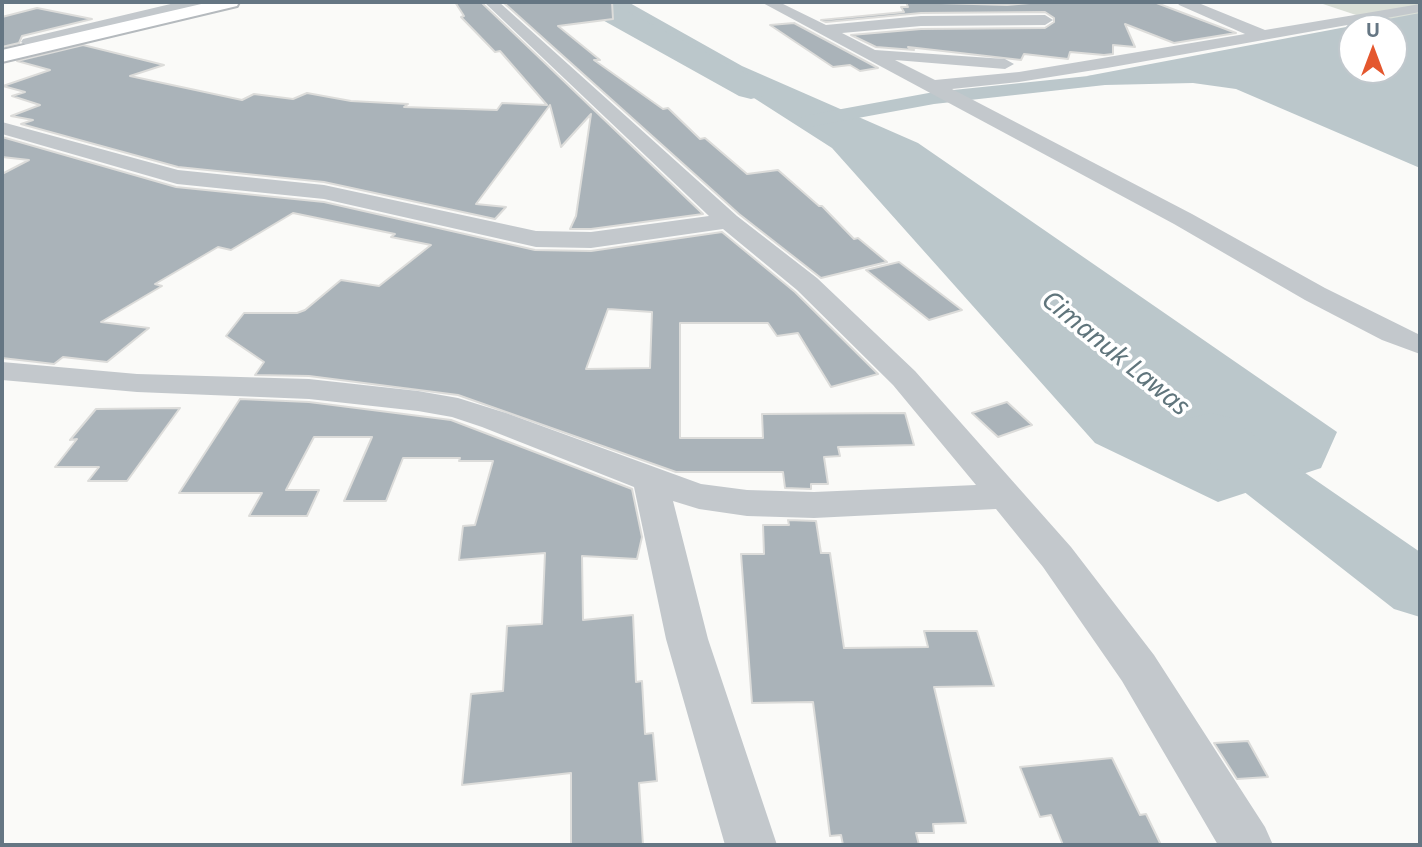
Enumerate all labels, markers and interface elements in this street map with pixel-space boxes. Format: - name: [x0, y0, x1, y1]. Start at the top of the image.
- north arrow: [1338, 14, 1408, 84]
- text: U: [1366, 17, 1380, 43]
- water label: Cimanuk Lawas: [1035, 285, 1195, 423]

